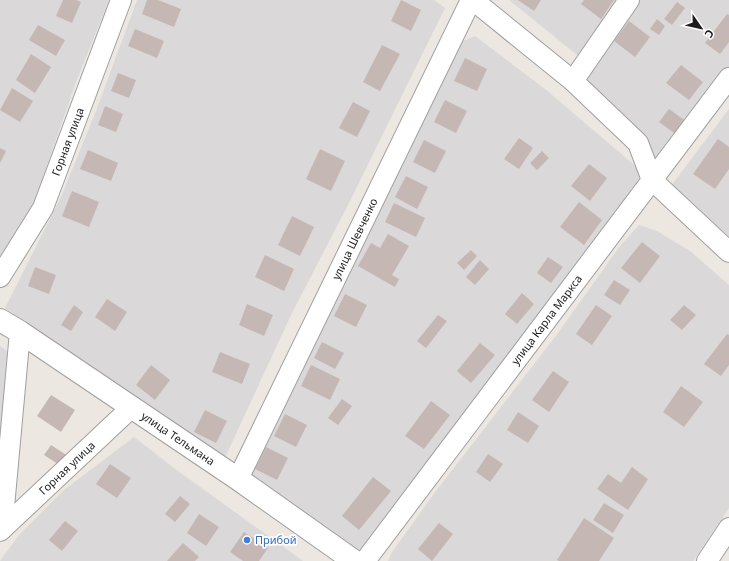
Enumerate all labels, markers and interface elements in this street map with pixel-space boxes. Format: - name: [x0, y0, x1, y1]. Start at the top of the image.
- north arrow: [681, 8, 721, 48]
- text: С: [701, 27, 718, 41]
- street label: Горная улица: [48, 105, 87, 178]
- street label: улица Шевченко: [328, 195, 381, 282]
- street label: улица Карла Маркса: [508, 271, 585, 368]
- street label: улица Тельмана: [139, 408, 218, 468]
- street label: Горная улица: [35, 438, 98, 498]
- place label: Прибой: [255, 532, 297, 547]
- marker: Прибой: [242, 535, 252, 545]

